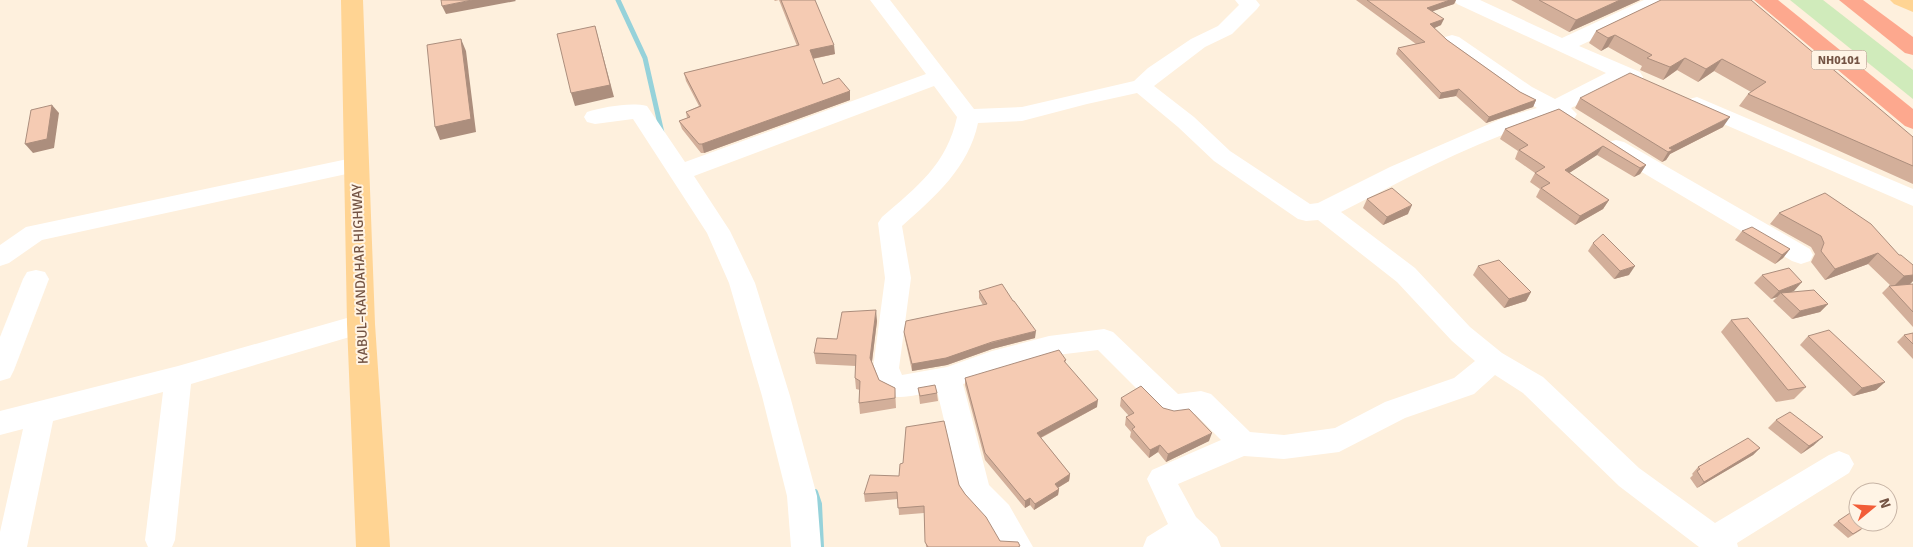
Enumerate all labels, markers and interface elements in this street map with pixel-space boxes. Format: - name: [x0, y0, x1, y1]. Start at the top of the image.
- road number: NH0101: [1812, 50, 1866, 70]
- street label: KABUL–KANDAHAR HIGHWAY: [348, 184, 372, 364]
- north arrow: [1848, 482, 1898, 532]
- text: N: [1875, 496, 1894, 510]

